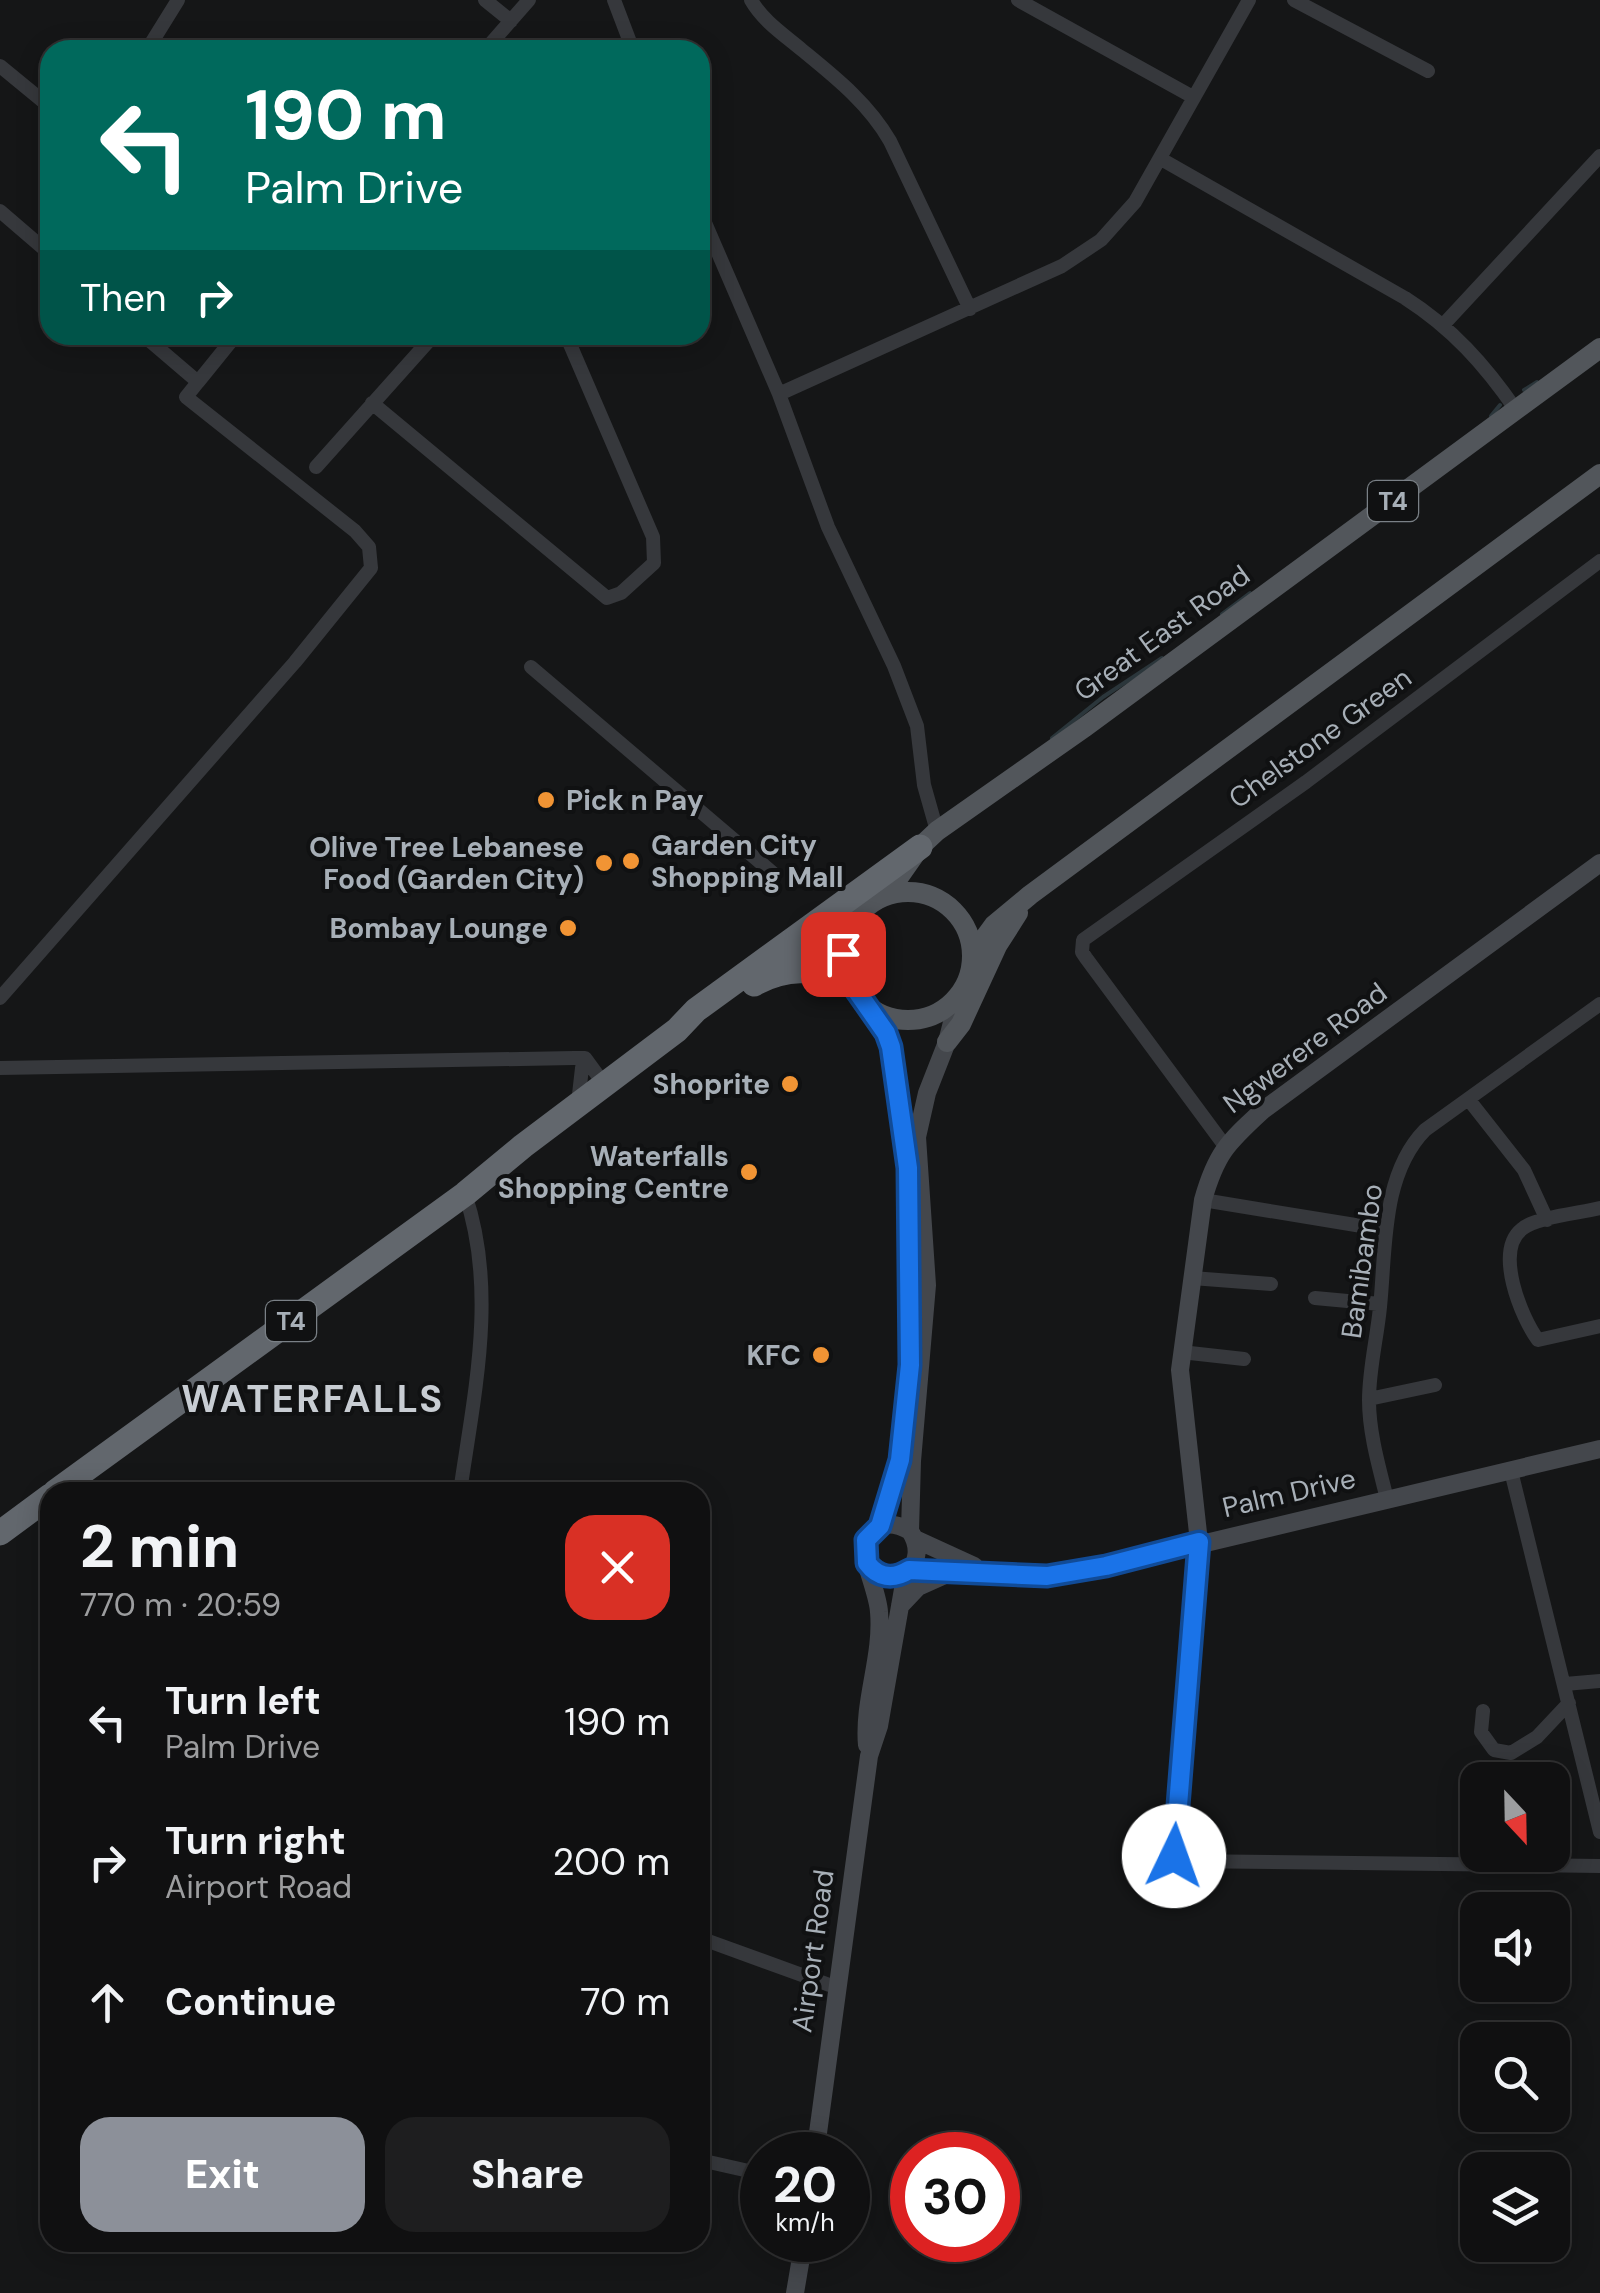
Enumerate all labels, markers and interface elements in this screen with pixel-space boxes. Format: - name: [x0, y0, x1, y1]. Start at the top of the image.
- text: 190 m: [245, 70, 447, 161]
- icon: left: [80, 80, 210, 210]
- text: Palm Drive: [245, 158, 463, 217]
- icon: right: [187, 270, 242, 325]
- text: Then: [80, 273, 167, 323]
- road number: T4: [1368, 481, 1418, 521]
- street label: Great East Road: [1067, 557, 1257, 709]
- street label: Chelstone Green: [1221, 659, 1419, 817]
- place label: Pick n Pay: [566, 782, 704, 819]
- marker: Pick n Pay: [535, 789, 557, 811]
- place label: Garden City Shopping Mall: [651, 827, 843, 896]
- place label: Olive Tree Lebanese Food (Garden City): [309, 829, 584, 898]
- marker: Garden City Shopping Mall: [620, 850, 642, 872]
- marker: Olive Tree Lebanese Food (Garden City): [593, 852, 615, 874]
- place label: Bombay Lounge: [329, 910, 548, 947]
- pin: [801, 912, 886, 997]
- marker: Bombay Lounge: [557, 917, 579, 939]
- icon: arrive: [816, 927, 871, 982]
- street label: Ngwerere Road: [1216, 974, 1394, 1122]
- place label: Shoprite: [653, 1066, 770, 1103]
- marker: Shoprite: [779, 1073, 801, 1095]
- place label: Waterfalls Shopping Centre: [498, 1138, 729, 1207]
- marker: Waterfalls Shopping Centre: [738, 1161, 760, 1183]
- street label: Bamibambo: [1333, 1181, 1391, 1341]
- road number: T4: [266, 1301, 316, 1341]
- place label: KFC: [746, 1337, 801, 1374]
- marker: KFC: [810, 1344, 832, 1366]
- district label: WATERFALLS: [181, 1374, 445, 1424]
- street label: Palm Drive: [1219, 1460, 1359, 1526]
- text: 2 min: [80, 1507, 239, 1586]
- button: close: [565, 1515, 670, 1620]
- text: 770 m · 20:59: [80, 1584, 281, 1626]
- text: Turn left: [165, 1676, 321, 1726]
- icon: left: [80, 1695, 135, 1750]
- text: 190 m: [564, 1697, 670, 1747]
- text: Palm Drive: [165, 1726, 320, 1768]
- north arrow: [1460, 1762, 1570, 1872]
- map controls: [1460, 1762, 1570, 2262]
- position arrow: [1122, 1804, 1226, 1908]
- text: Turn right: [165, 1816, 346, 1866]
- icon: right: [80, 1835, 135, 1890]
- text: 200 m: [553, 1837, 670, 1887]
- text: Airport Road: [165, 1866, 352, 1908]
- street label: Airport Road: [783, 1867, 843, 2035]
- button: sound: [1460, 1892, 1570, 2002]
- icon: ahead: [80, 1975, 135, 2030]
- text: Continue: [165, 1977, 336, 2027]
- text: 70 m: [580, 1977, 670, 2027]
- button: search: [1460, 2022, 1570, 2132]
- button: Exit: [80, 2117, 365, 2232]
- button: Share: [385, 2117, 670, 2232]
- speed limit sign: 30: [890, 2132, 1020, 2262]
- text: 20: [773, 2152, 837, 2218]
- button: layers: [1460, 2152, 1570, 2262]
- text: km/h: [775, 2206, 835, 2239]

